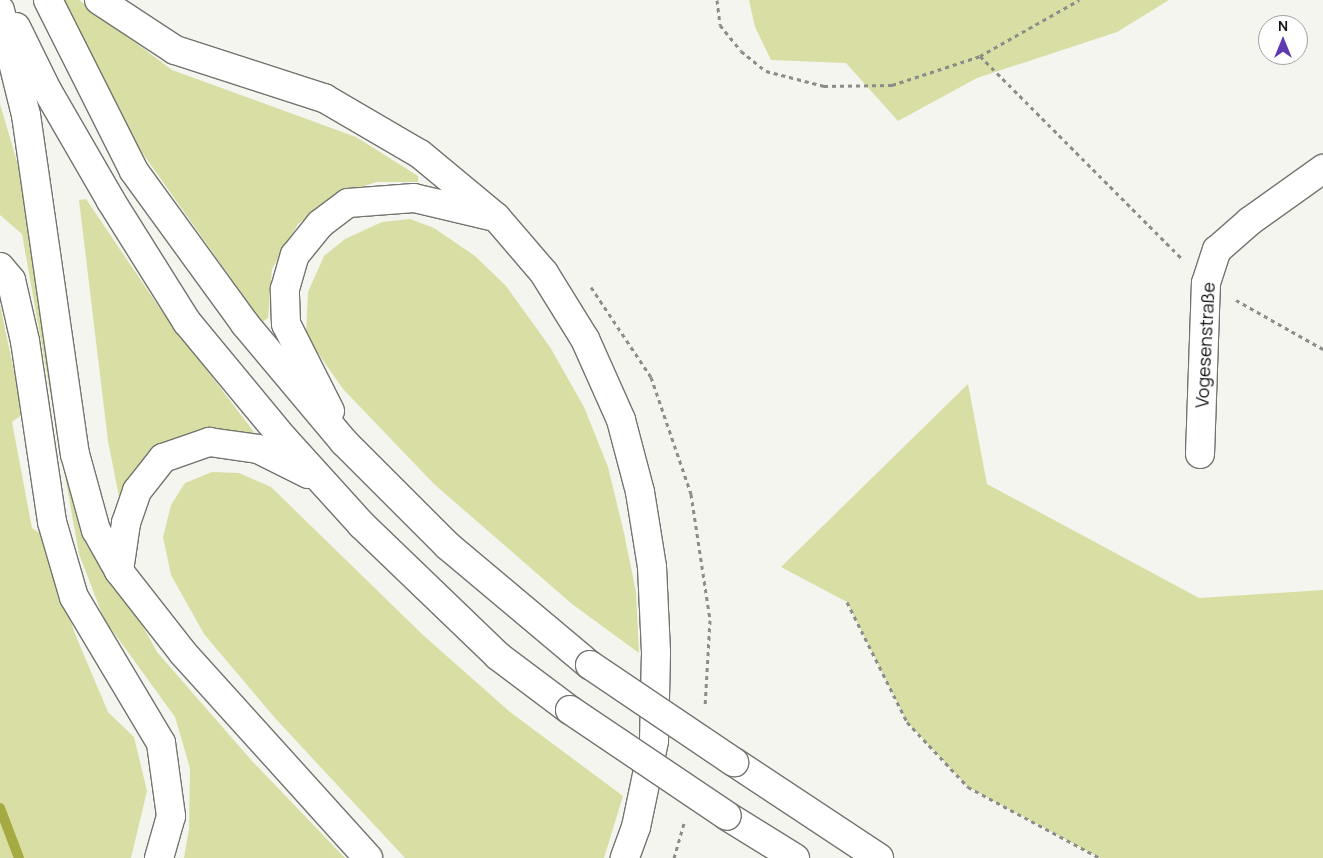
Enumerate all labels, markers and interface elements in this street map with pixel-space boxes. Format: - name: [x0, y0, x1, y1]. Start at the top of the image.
- north arrow: [1258, 15, 1308, 65]
- text: N: [1278, 16, 1288, 35]
- street label: Vogesenstraße: [1191, 281, 1219, 409]

